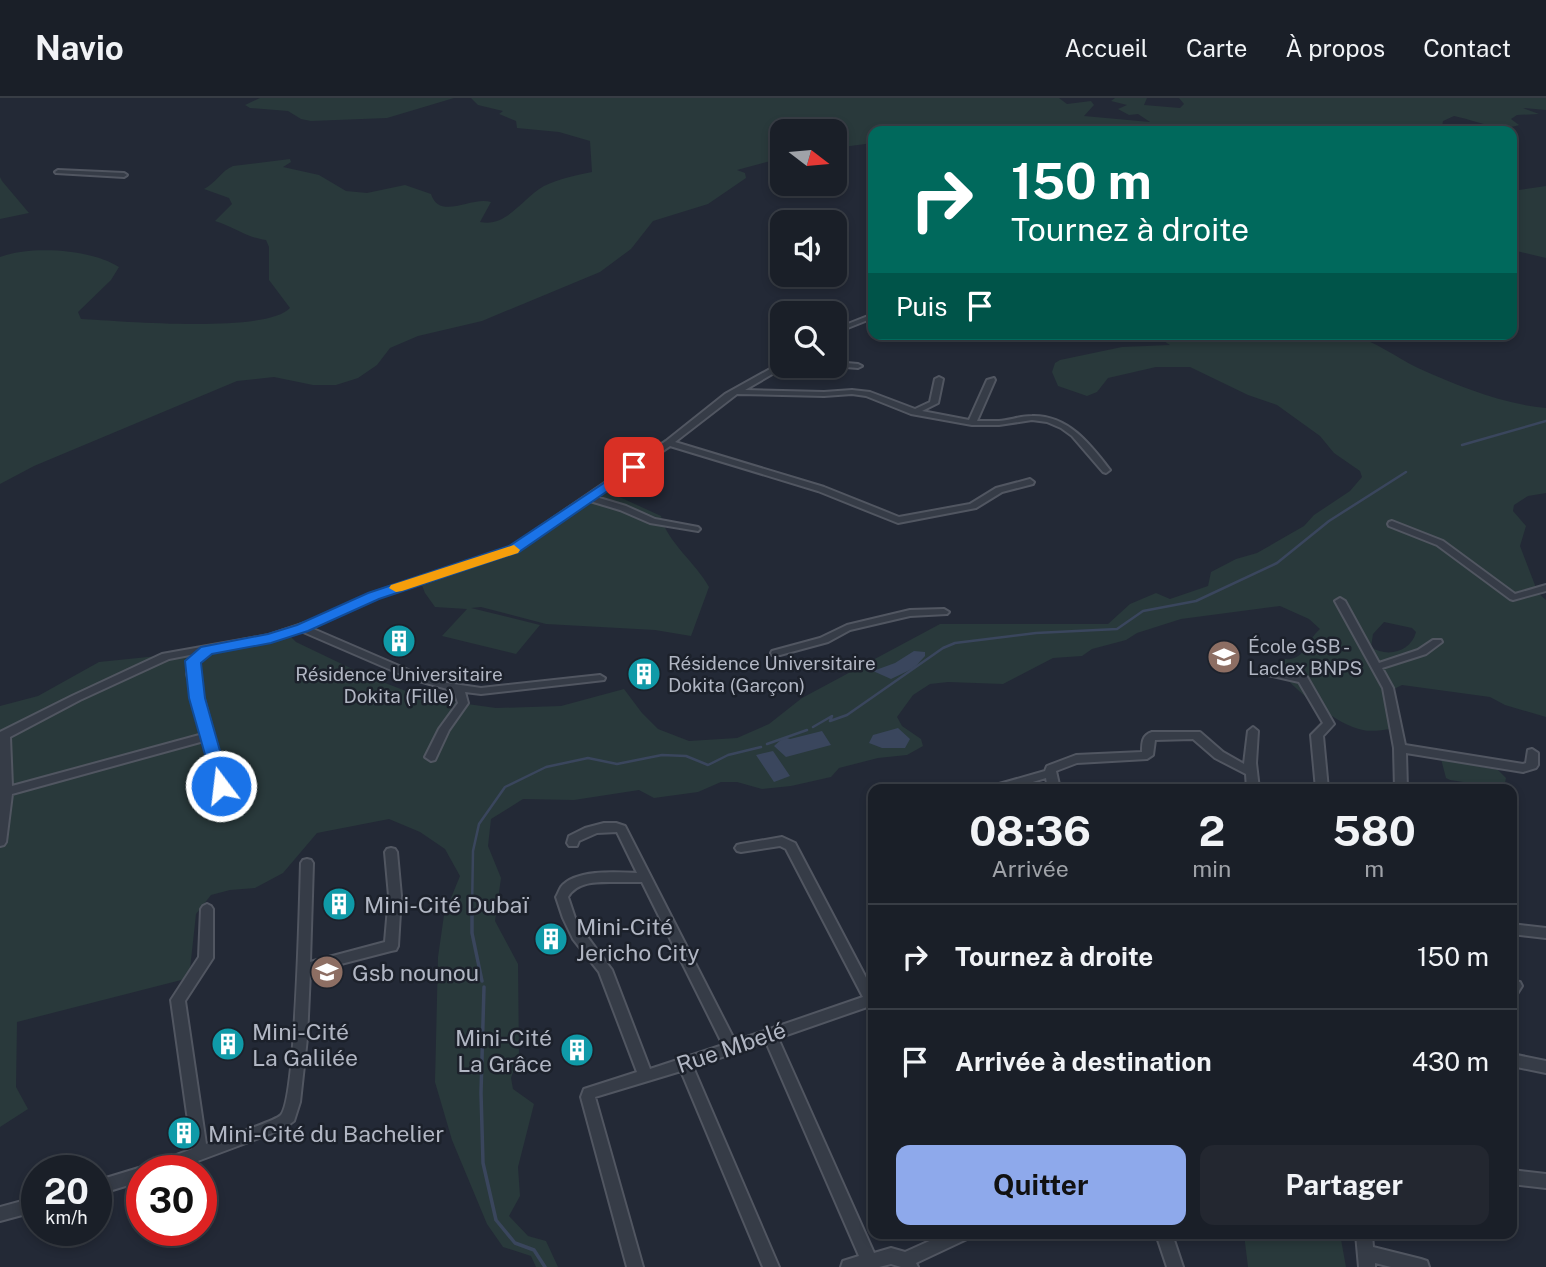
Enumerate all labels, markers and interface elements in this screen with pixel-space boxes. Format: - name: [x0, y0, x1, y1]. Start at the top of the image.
- text: Navio: [35, 29, 124, 67]
- text: Accueil: [1065, 34, 1148, 62]
- text: Carte: [1186, 34, 1247, 62]
- text: À propos: [1285, 34, 1385, 62]
- text: Contact: [1423, 34, 1511, 62]
- north arrow: [770, 119, 847, 196]
- map controls: [770, 119, 847, 378]
- text: 150 m: [1011, 152, 1152, 210]
- icon: right: [896, 154, 987, 245]
- button: sound: [770, 210, 847, 287]
- text: Tournez à droite: [1011, 211, 1249, 248]
- icon: arrive: [961, 287, 999, 325]
- text: Puis: [896, 291, 947, 322]
- button: search: [770, 301, 847, 378]
- pin: [604, 437, 664, 497]
- icon: arrive: [615, 448, 653, 486]
- building icon: Résidence Universitaire Dokita (Fille): [380, 622, 418, 660]
- place label: École GSB - Laclex BNPS: [1248, 635, 1362, 679]
- school or university icon: École GSB - Laclex BNPS: [1205, 638, 1243, 676]
- place label: Résidence Universitaire Dokita (Garçon): [668, 652, 876, 696]
- building icon: Résidence Universitaire Dokita (Garçon): [625, 655, 663, 693]
- place label: Résidence Universitaire Dokita (Fille): [295, 663, 503, 707]
- position arrow: [184, 749, 258, 823]
- text: 08:36: [969, 806, 1091, 855]
- text: 2: [1198, 806, 1225, 855]
- text: 580: [1332, 806, 1416, 855]
- text: Arrivée: [991, 855, 1069, 882]
- text: min: [1192, 855, 1231, 882]
- text: m: [1364, 855, 1384, 882]
- building icon: Mini-Cité Dubaï: [320, 885, 358, 923]
- place label: Mini-Cité Dubaï: [364, 891, 529, 918]
- place label: Mini-Cité Jericho City: [576, 913, 699, 966]
- building icon: Mini-Cité Jericho City: [532, 920, 570, 958]
- icon: right: [896, 938, 934, 976]
- text: Tournez à droite: [955, 941, 1153, 972]
- text: 150 m: [1417, 941, 1489, 972]
- school or university icon: Gsb nounou: [308, 953, 346, 991]
- place label: Gsb nounou: [352, 959, 479, 986]
- street label: Rue Mbelé: [673, 1016, 789, 1078]
- place label: Mini-Cité La Galilée: [252, 1018, 358, 1071]
- place label: Mini-Cité La Grâce: [455, 1024, 552, 1077]
- building icon: Mini-Cité La Galilée: [209, 1025, 247, 1063]
- building icon: Mini-Cité La Grâce: [558, 1031, 596, 1069]
- icon: arrive: [896, 1043, 934, 1081]
- text: Arrivée à destination: [955, 1046, 1212, 1077]
- text: 430 m: [1412, 1046, 1489, 1077]
- building icon: Mini-Cité du Bachelier: [165, 1114, 203, 1152]
- place label: Mini-Cité du Bachelier: [208, 1120, 444, 1147]
- button: Quitter: [896, 1145, 1186, 1225]
- button: Partager: [1200, 1145, 1489, 1225]
- speed limit sign: 30: [126, 1155, 217, 1246]
- text: 20: [44, 1171, 89, 1212]
- text: km/h: [45, 1207, 88, 1228]

